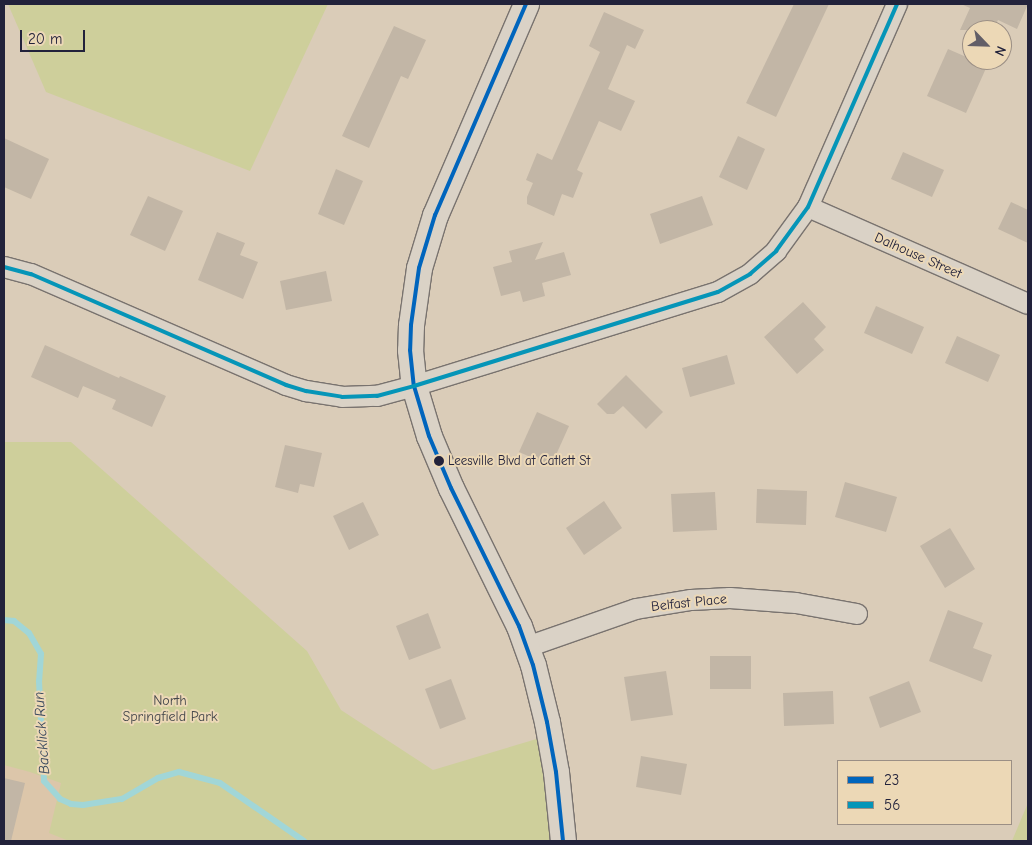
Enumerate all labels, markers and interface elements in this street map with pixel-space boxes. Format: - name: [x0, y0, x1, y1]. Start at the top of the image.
- scale bar: [22, 20, 88, 52]
- north arrow: [962, 20, 1012, 70]
- text: 20 m: [28, 30, 62, 48]
- text: N: [991, 43, 1010, 59]
- street label: Dalhouse Street: [872, 229, 964, 283]
- place label: Leesville Blvd at Catlett St: [448, 453, 590, 469]
- marker: Leesville Blvd at Catlett St: [434, 456, 444, 466]
- street label: Belfast Place: [650, 591, 728, 615]
- water label: Backlick Run: [30, 691, 54, 775]
- park label: North Springfield Park: [122, 693, 218, 726]
- legend: [837, 760, 1012, 825]
- text: 23: [884, 771, 899, 789]
- text: 56: [884, 796, 900, 814]

